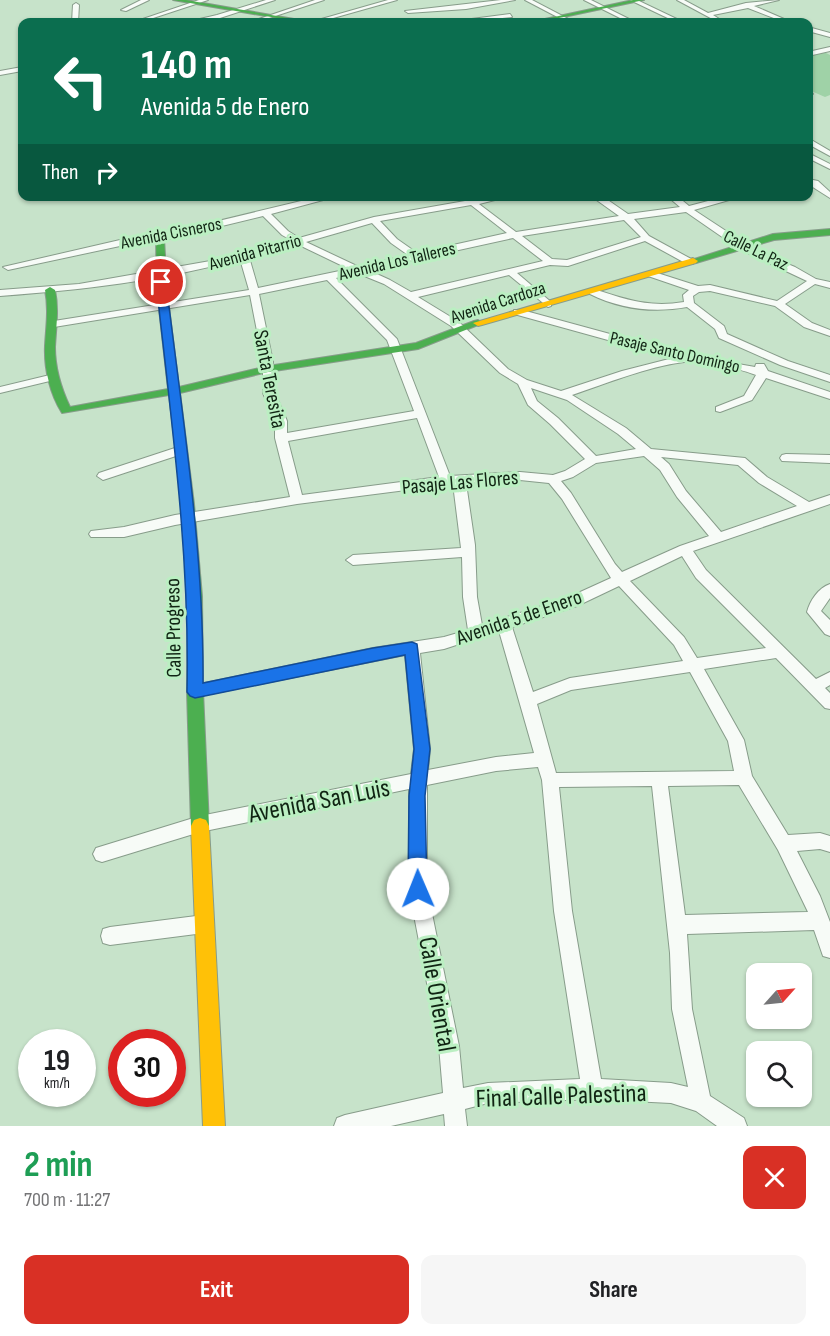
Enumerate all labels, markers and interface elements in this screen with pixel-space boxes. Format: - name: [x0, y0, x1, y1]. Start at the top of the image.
- text: 140 m: [141, 40, 232, 91]
- icon: left: [42, 42, 120, 120]
- text: Avenida 5 de Enero: [141, 91, 309, 123]
- icon: right: [90, 156, 123, 189]
- text: Then: [42, 159, 78, 186]
- street label: Avenida Cisneros: [118, 213, 223, 254]
- street label: Calle La Paz: [720, 226, 792, 275]
- street label: Avenida Pitarrio: [206, 230, 303, 275]
- street label: Avenida Los Talleres: [336, 238, 457, 285]
- pin: [135, 256, 186, 307]
- icon: arrive: [144, 265, 177, 298]
- street label: Avenida Cardoza: [447, 277, 548, 328]
- street label: Pasaje Santo Domingo: [608, 327, 742, 378]
- street label: Santa Teresita: [248, 328, 291, 430]
- street label: Pasaje Las Flores: [401, 465, 519, 500]
- street label: Calle Progreso: [160, 578, 187, 678]
- street label: Avenida 5 de Enero: [452, 584, 585, 651]
- street label: Avenida San Luis: [245, 773, 392, 831]
- position arrow: [386, 857, 450, 921]
- street label: Calle Oriental: [411, 934, 462, 1054]
- north arrow: [746, 963, 812, 1029]
- map controls: [746, 963, 812, 1107]
- speed limit sign: 30: [108, 1029, 186, 1107]
- button: search: [746, 1041, 812, 1107]
- text: 19: [44, 1043, 70, 1079]
- text: km/h: [44, 1074, 70, 1093]
- street label: Final Calle Palestina: [475, 1078, 647, 1115]
- text: 2 min: [24, 1144, 93, 1187]
- button: close: [743, 1146, 806, 1209]
- text: 700 m · 11:27: [24, 1188, 110, 1212]
- button: Exit: [24, 1255, 409, 1324]
- button: Share: [421, 1255, 806, 1324]

